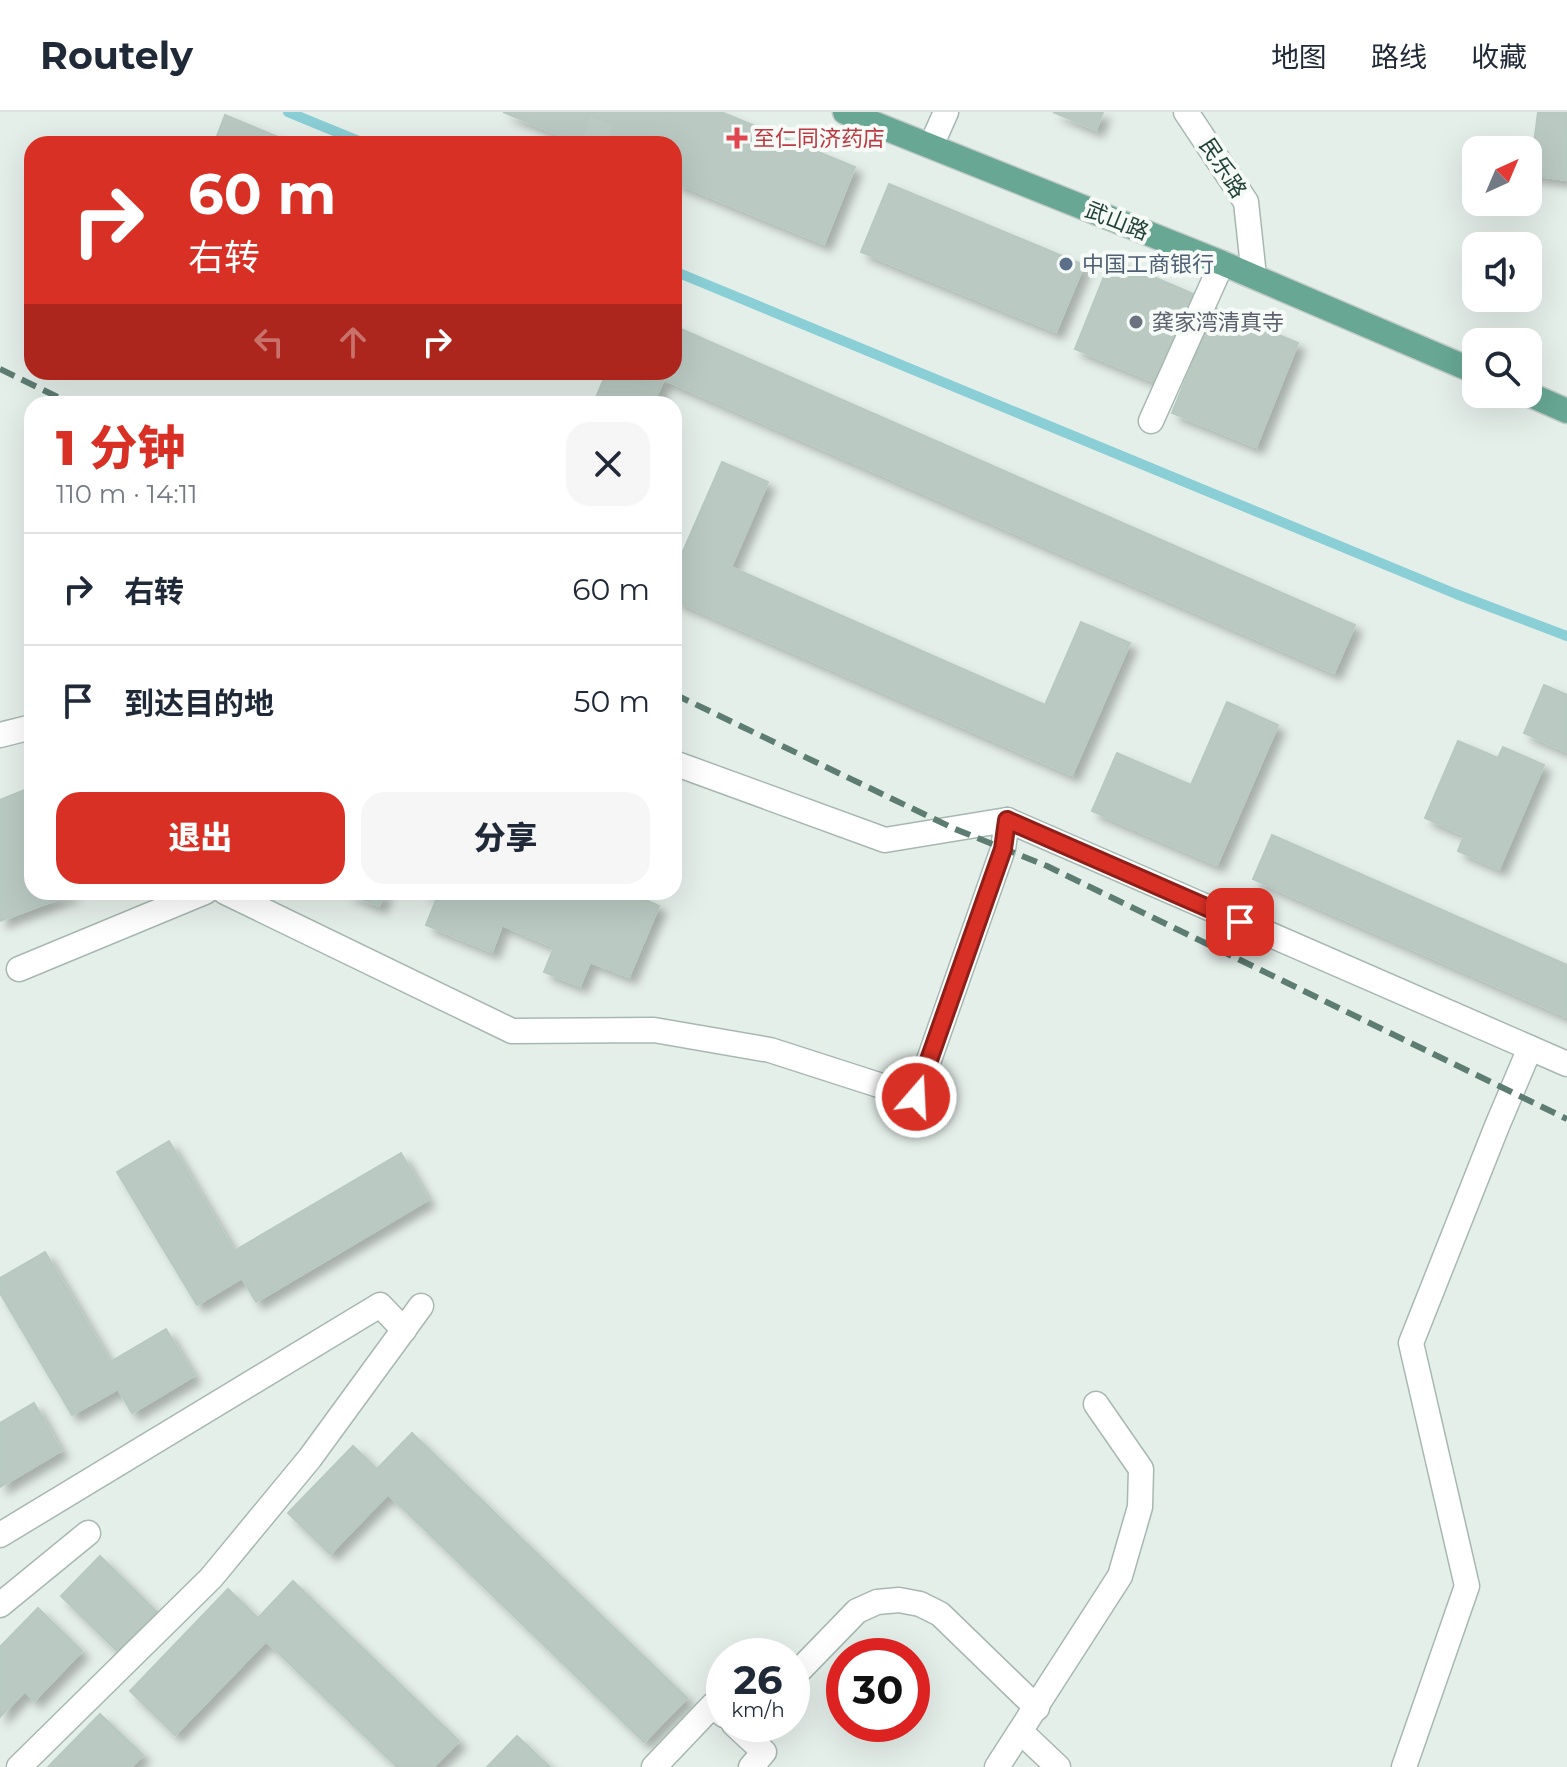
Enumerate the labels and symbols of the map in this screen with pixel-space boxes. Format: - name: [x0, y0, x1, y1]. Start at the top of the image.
- place label: 至仁同济药店: [753, 125, 885, 152]
- marker: 至仁同济药店: [728, 129, 746, 147]
- street label: 民乐路: [1194, 133, 1252, 203]
- north arrow: [1462, 136, 1542, 216]
- street label: 武山路: [1081, 196, 1153, 246]
- place label: 中国工商银行: [1082, 251, 1214, 278]
- marker: 中国工商银行: [1057, 255, 1075, 273]
- place label: 龚家湾清真寺: [1152, 309, 1284, 336]
- marker: 龚家湾清真寺: [1127, 313, 1145, 331]
- pin: [1206, 888, 1274, 956]
- position arrow: [874, 1055, 958, 1139]
- speed limit sign: 30: [826, 1638, 930, 1742]

